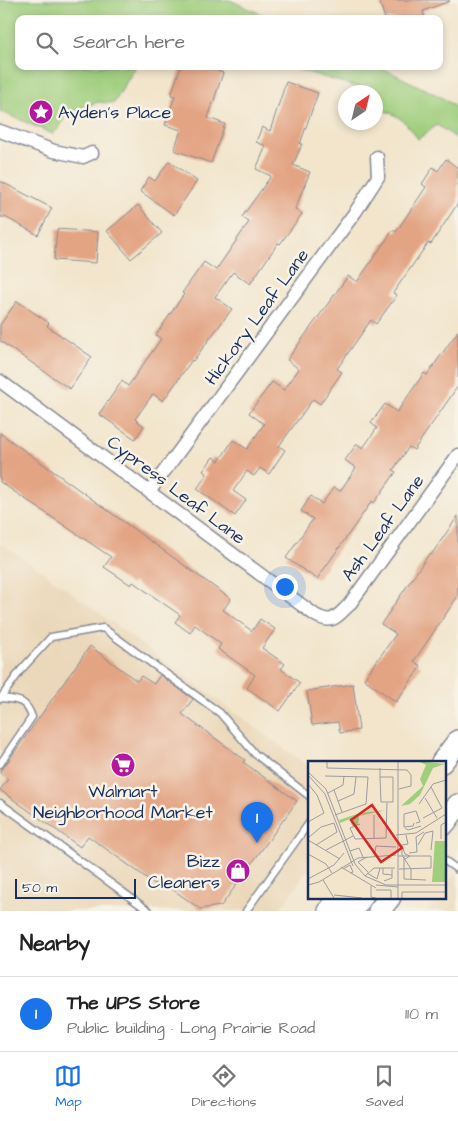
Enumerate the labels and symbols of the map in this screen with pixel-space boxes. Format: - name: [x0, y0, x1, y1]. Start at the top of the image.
- north arrow: [338, 85, 383, 130]
- place icon: Ayden's Place: [28, 99, 54, 125]
- place label: Ayden's Place: [58, 100, 171, 126]
- street label: Hickory Leaf Lane: [199, 244, 316, 391]
- street label: Cypress Leaf Lane: [101, 430, 250, 551]
- street label: Ash Leaf Lane: [336, 469, 430, 586]
- your location: [272, 574, 298, 600]
- supermarket icon: Walmart Neighborhood Market: [110, 752, 136, 778]
- inset map: [308, 761, 446, 898]
- place label: Walmart Neighborhood Market: [33, 779, 214, 826]
- pin: 1: [241, 802, 273, 843]
- place label: Bizz Cleaners: [148, 849, 220, 895]
- shop icon: Bizz Cleaners: [225, 858, 251, 884]
- scale bar: [15, 876, 136, 899]

